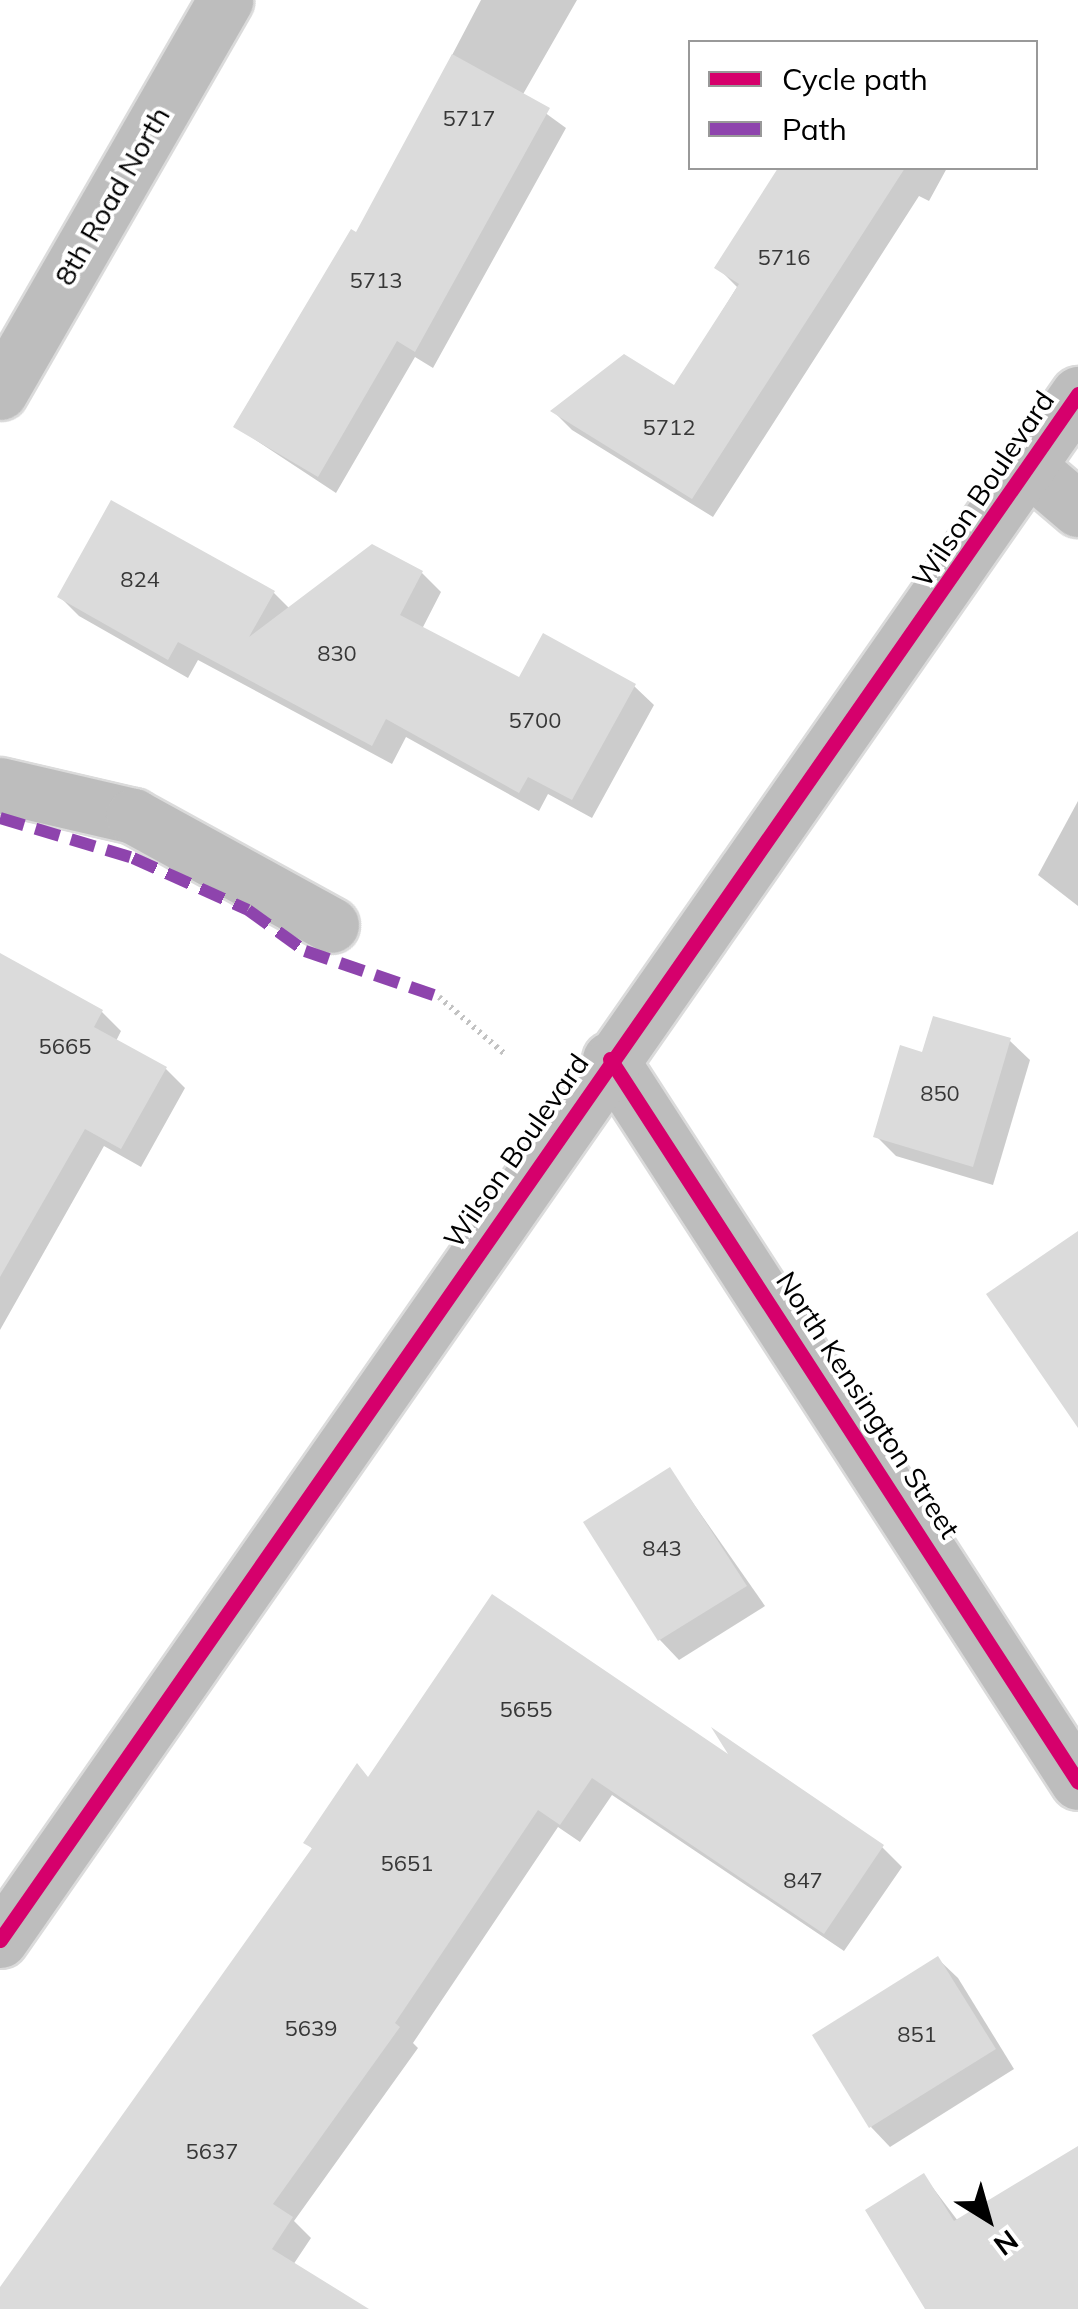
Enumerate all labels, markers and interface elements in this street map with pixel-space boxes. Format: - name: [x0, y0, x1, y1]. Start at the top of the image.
- legend: [688, 40, 1038, 170]
- text: Cycle path: [782, 60, 928, 98]
- street label: 8th Road North: [47, 101, 177, 291]
- house number: 5717: [443, 106, 495, 132]
- text: Path: [782, 110, 847, 148]
- house number: 5716: [758, 245, 810, 271]
- house number: 5713: [350, 268, 402, 294]
- street label: Wilson Boulevard: [905, 385, 1061, 593]
- house number: 5712: [643, 415, 695, 441]
- house number: 824: [120, 567, 160, 593]
- house number: 830: [317, 641, 357, 667]
- house number: 5700: [509, 708, 561, 734]
- house number: 5665: [39, 1034, 91, 1060]
- street label: Wilson Boulevard: [437, 1048, 595, 1254]
- house number: 850: [920, 1081, 960, 1107]
- street label: North Kensington Street: [769, 1265, 967, 1545]
- house number: 843: [642, 1536, 682, 1562]
- house number: 5655: [500, 1697, 552, 1723]
- house number: 5651: [381, 1851, 433, 1877]
- house number: 847: [783, 1868, 823, 1894]
- house number: 5639: [285, 2016, 337, 2042]
- house number: 851: [897, 2022, 937, 2048]
- house number: 5637: [186, 2139, 238, 2165]
- north arrow: [938, 2169, 1038, 2269]
- text: N: [987, 2223, 1025, 2264]

